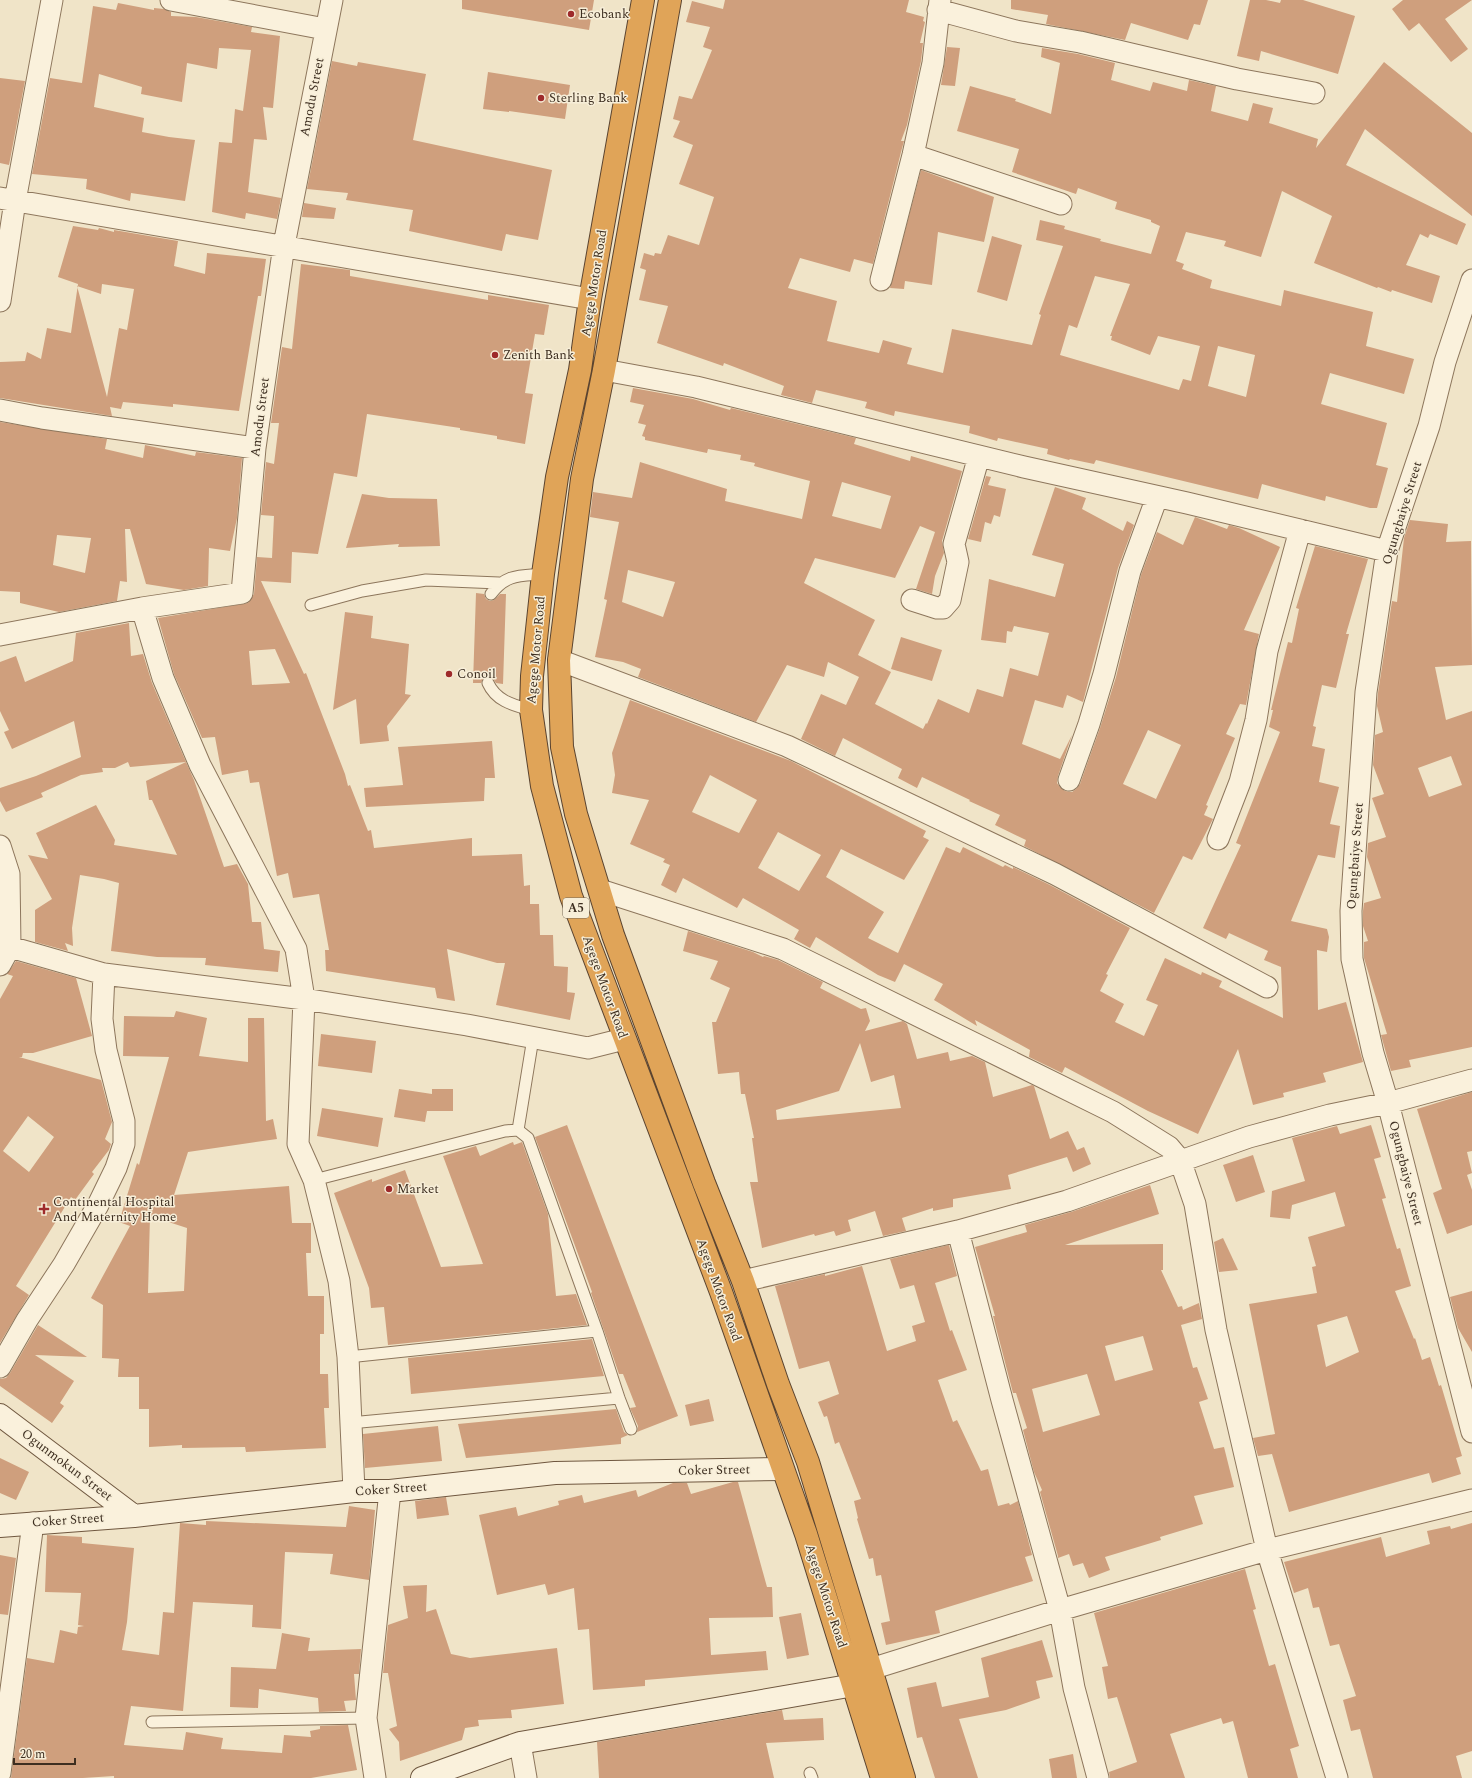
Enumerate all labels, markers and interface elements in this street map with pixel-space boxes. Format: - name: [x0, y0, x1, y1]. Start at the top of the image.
- place label: Ecobank: [579, 4, 629, 24]
- marker: Ecobank: [566, 9, 576, 19]
- street label: Amodu Street: [295, 55, 330, 138]
- place label: Sterling Bank: [549, 88, 628, 108]
- marker: Sterling Bank: [536, 93, 546, 103]
- street label: Agege Motor Road: [576, 228, 612, 338]
- place label: Zenith Bank: [503, 345, 574, 365]
- marker: Zenith Bank: [490, 350, 500, 360]
- street label: Amodu Street: [245, 376, 275, 458]
- street label: Ogungbaiye Street: [1377, 458, 1427, 567]
- street label: Agege Motor Road: [521, 595, 551, 705]
- place label: Conoil: [457, 664, 496, 684]
- marker: Conoil: [444, 669, 454, 679]
- street label: Ogungbaiye Street: [1341, 801, 1369, 910]
- road number: A5: [563, 898, 589, 918]
- street label: Agege Motor Road: [577, 933, 633, 1041]
- street label: Ogungbaiye Street: [1383, 1119, 1429, 1228]
- place label: Market: [397, 1179, 439, 1199]
- marker: Market: [384, 1184, 394, 1194]
- place label: Continental Hospital And Maternity Home: [53, 1192, 176, 1227]
- marker: Continental Hospital And Maternity Home: [38, 1203, 50, 1215]
- street label: Agege Motor Road: [691, 1236, 747, 1344]
- street label: Ogunmokun Street: [17, 1424, 117, 1506]
- street label: Coker Street: [678, 1459, 751, 1481]
- street label: Coker Street: [354, 1476, 428, 1501]
- street label: Coker Street: [31, 1507, 105, 1532]
- street label: Agege Motor Road: [800, 1542, 852, 1650]
- scale bar: [14, 1740, 75, 1766]
- text: 20 m: [20, 1745, 45, 1764]

